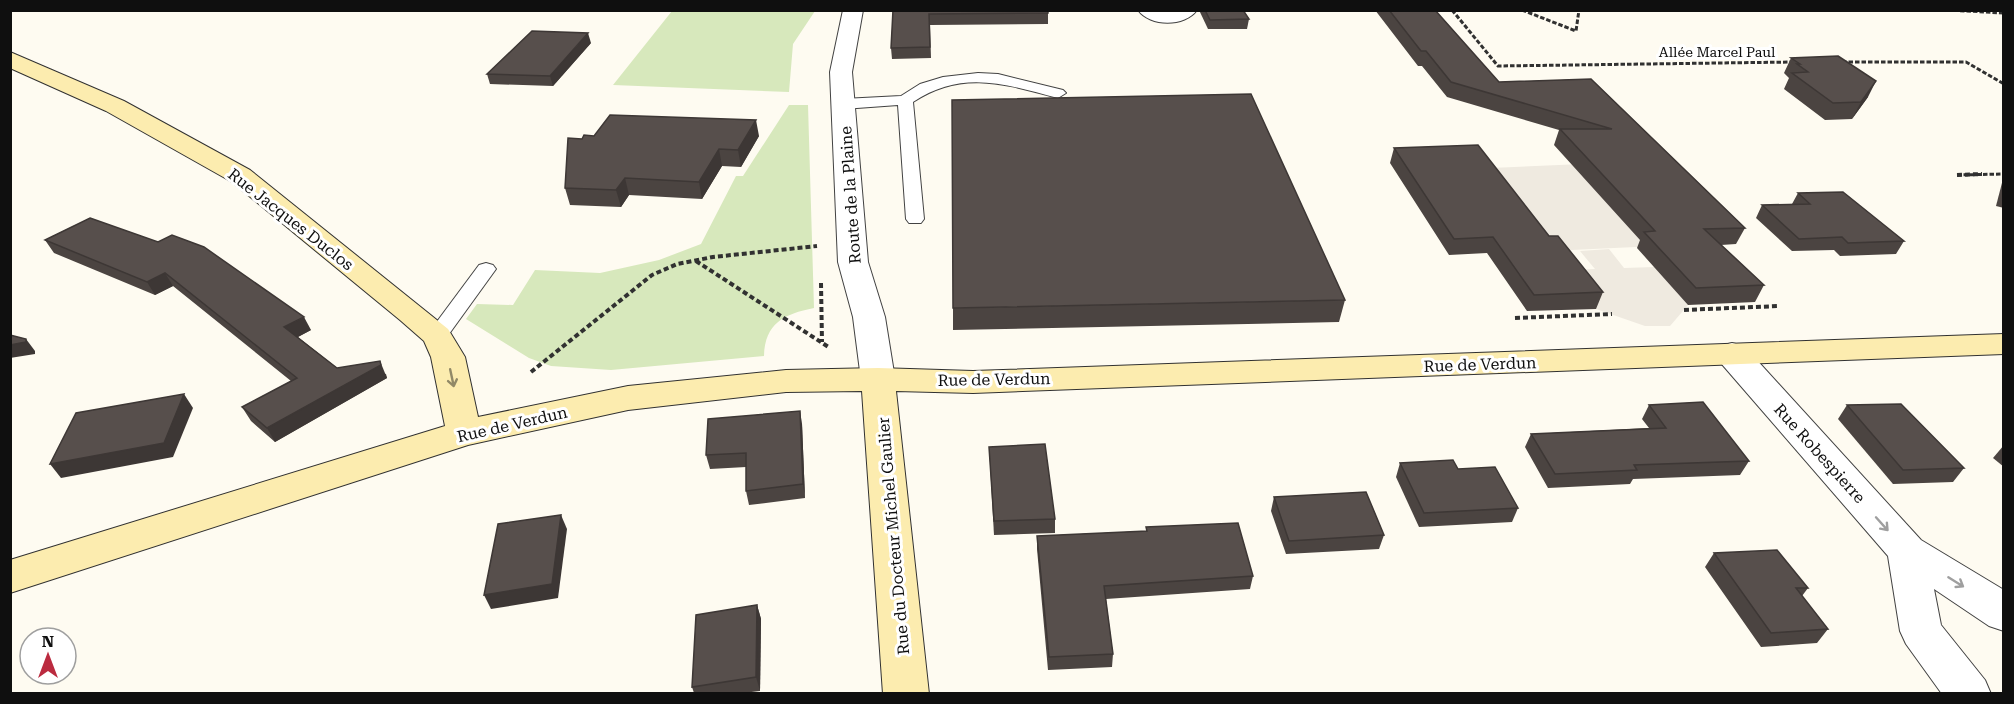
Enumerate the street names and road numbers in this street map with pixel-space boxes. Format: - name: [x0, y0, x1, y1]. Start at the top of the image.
- street label: Allée Marcel Paul: [1659, 44, 1776, 60]
- street label: Route de la Plaine: [836, 125, 865, 265]
- street label: Rue Jacques Duclos: [224, 165, 358, 275]
- street label: Rue de Verdun: [1423, 353, 1537, 376]
- street label: Rue de Verdun: [937, 369, 1051, 390]
- street label: Rue Robespierre: [1770, 400, 1869, 507]
- street label: Rue de Verdun: [455, 403, 569, 446]
- street label: Rue du Docteur Michel Gaulier: [874, 416, 913, 655]

